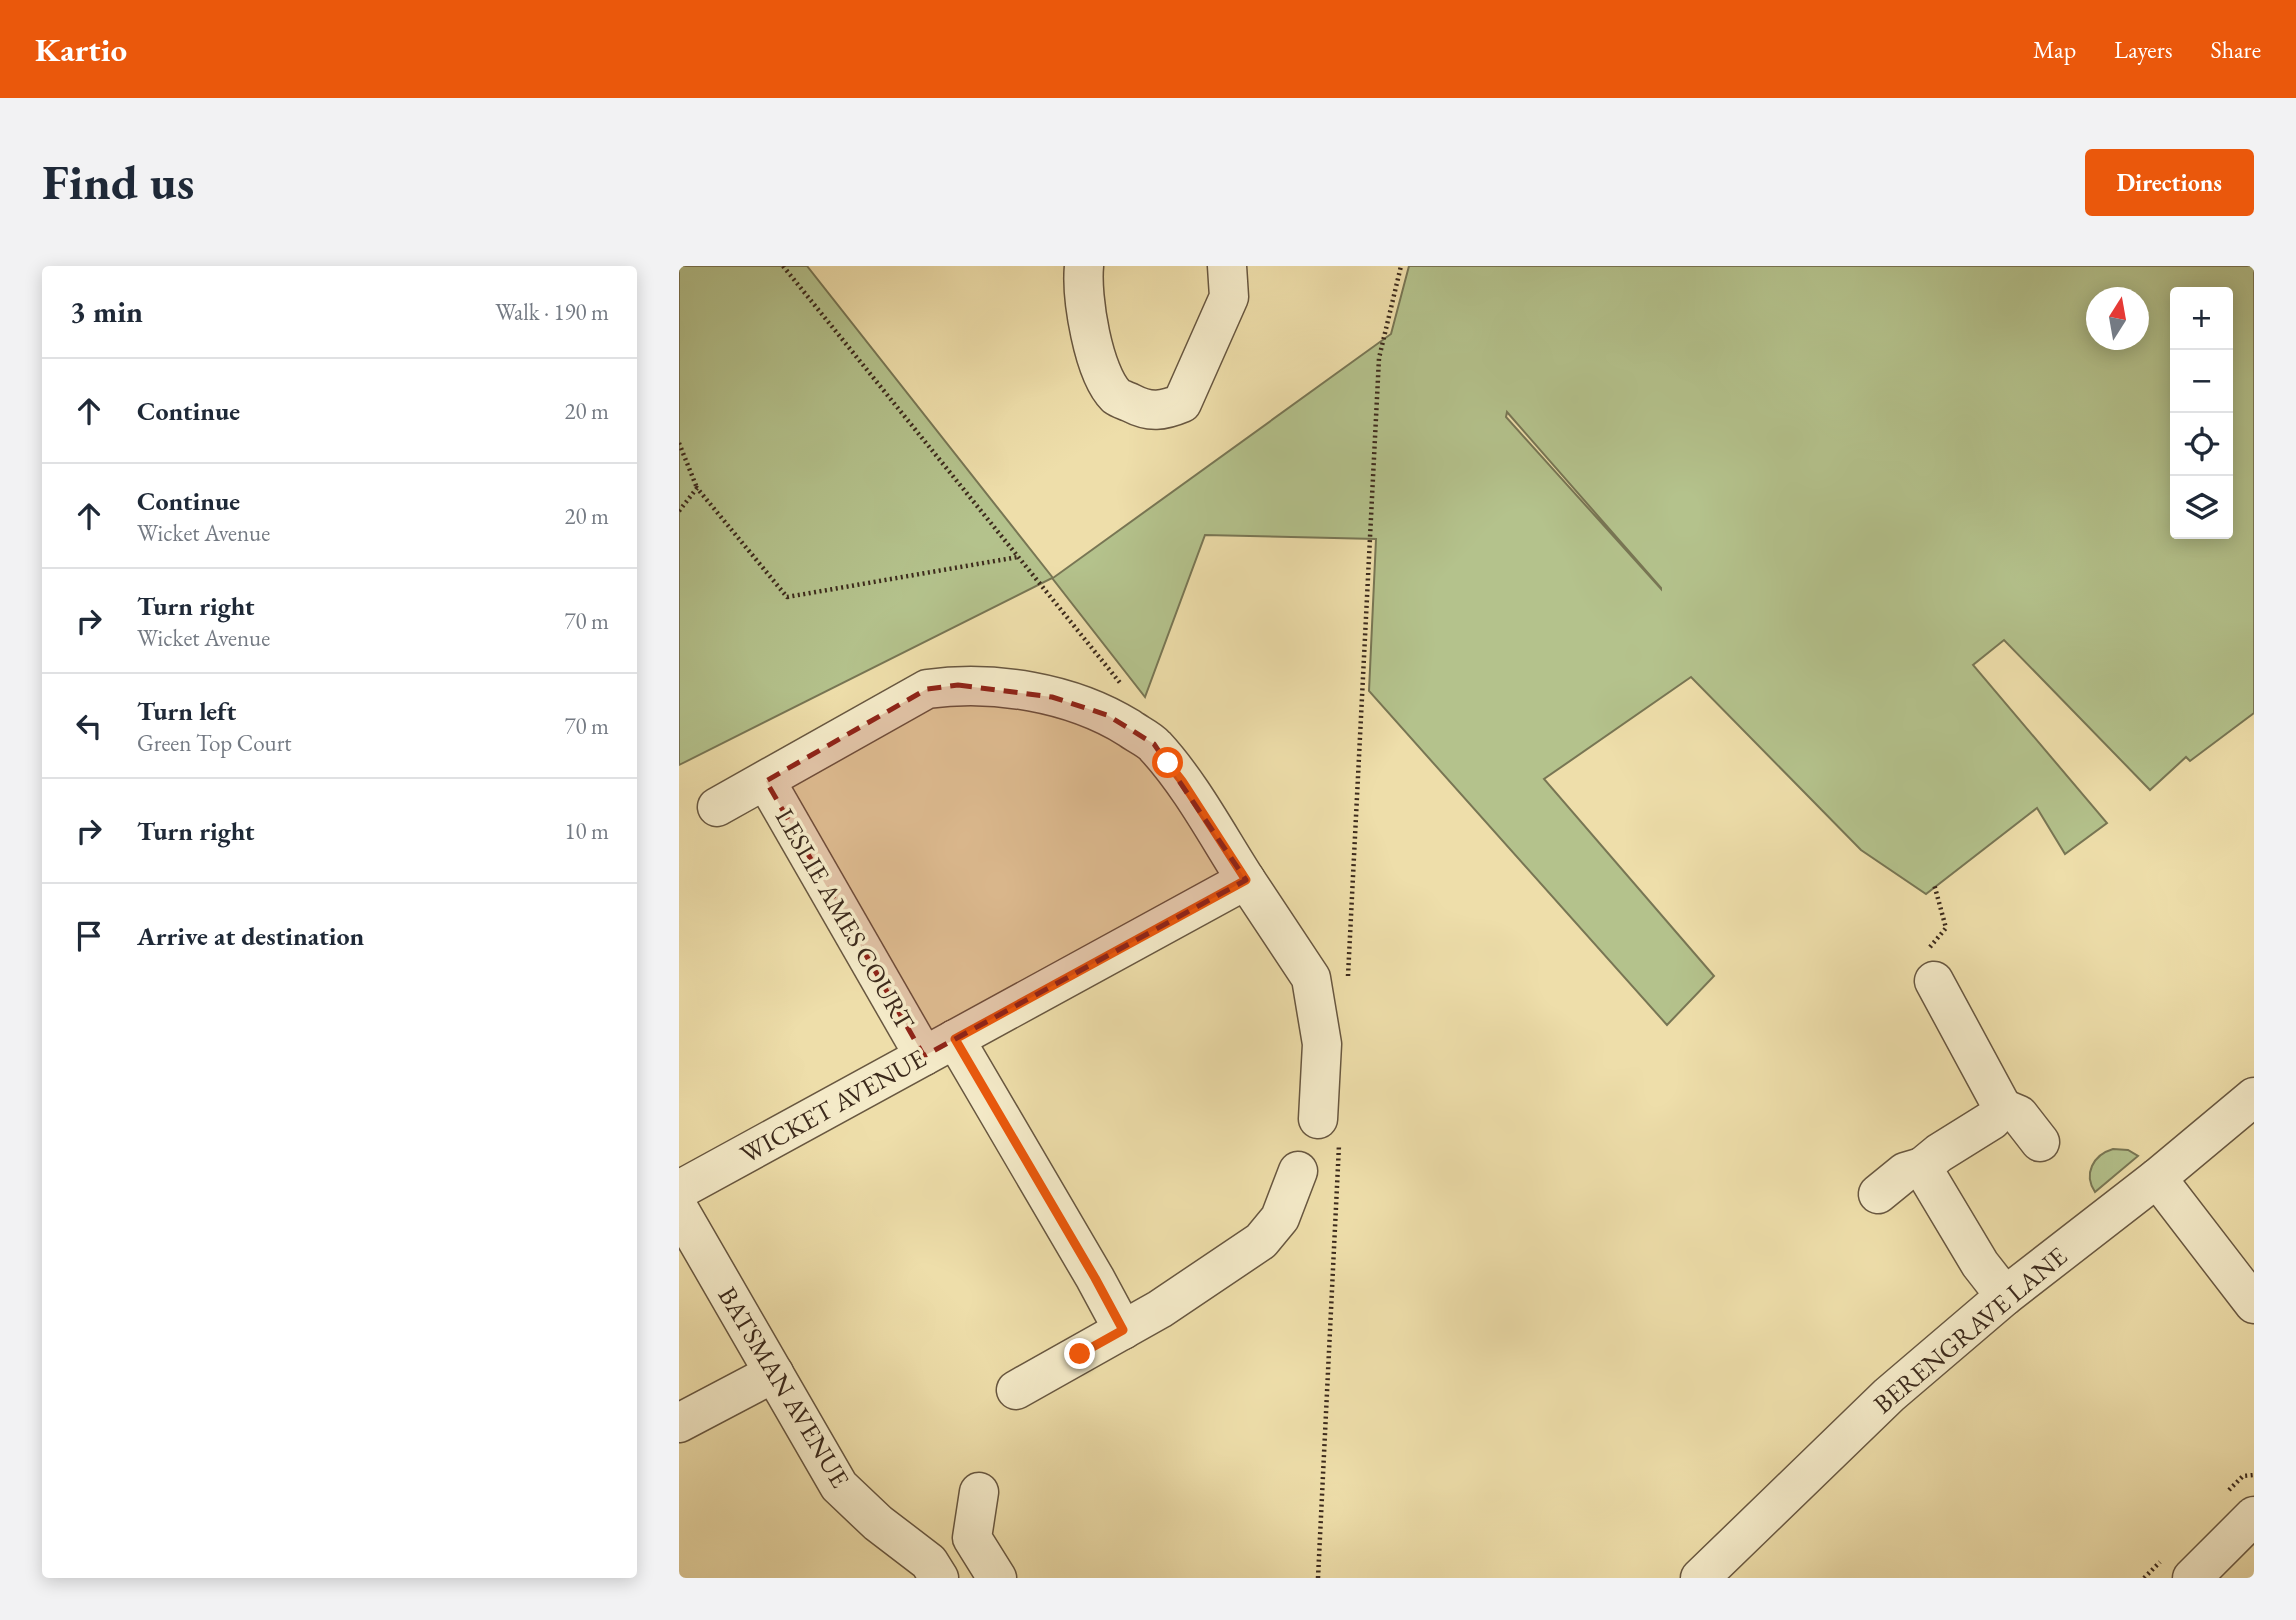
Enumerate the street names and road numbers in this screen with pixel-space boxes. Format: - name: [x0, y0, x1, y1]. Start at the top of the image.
- street label: LESLIE AMES COURT: [768, 802, 923, 1036]
- street label: WICKET AVENUE: [734, 1041, 932, 1171]
- street label: BERENGRAVE LANE: [1866, 1239, 2074, 1421]
- street label: BATSMAN AVENUE: [711, 1280, 858, 1494]

